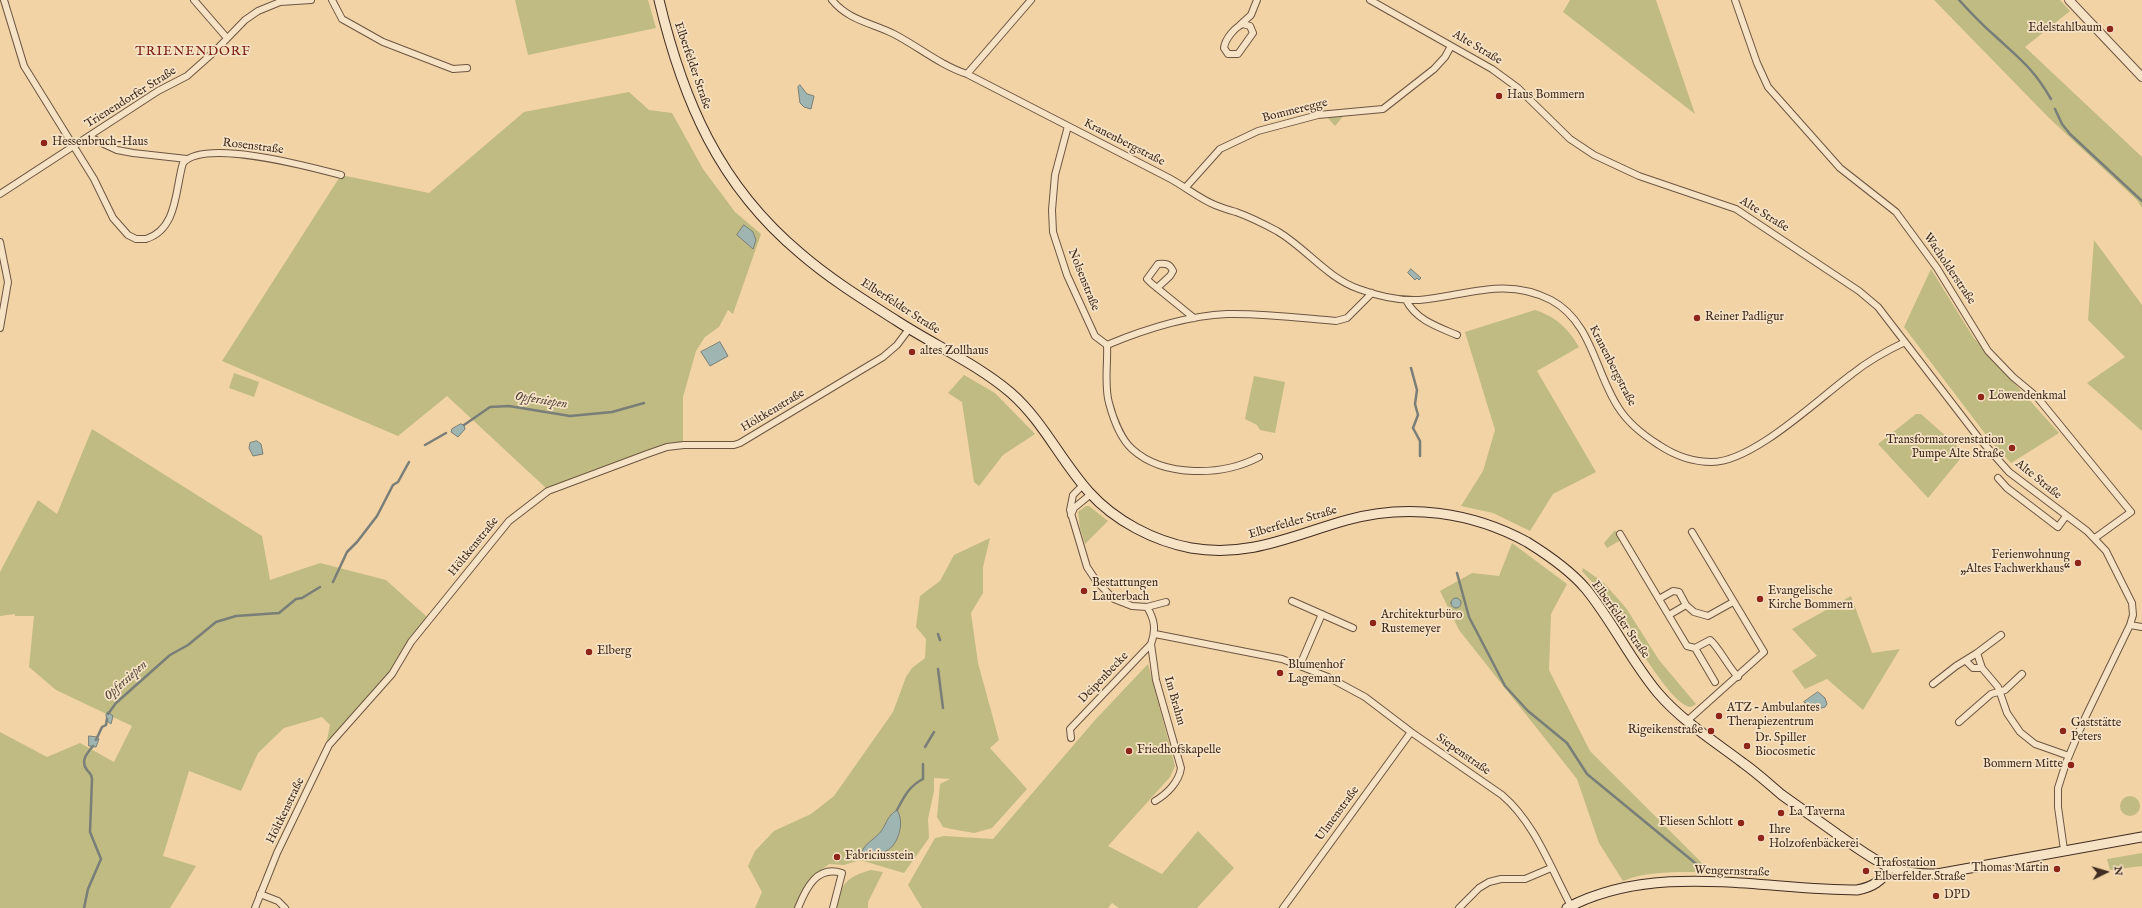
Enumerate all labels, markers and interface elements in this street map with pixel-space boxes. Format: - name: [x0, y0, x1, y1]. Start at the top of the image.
- street label: Elberfelder Straße: [670, 20, 714, 112]
- place label: Edelstahlbaum: [2028, 22, 2102, 36]
- marker: Edelstahlbaum: [2105, 24, 2115, 34]
- street label: Alte Straße: [1450, 28, 1504, 68]
- district label: TRIENENDORF: [135, 44, 251, 60]
- street label: Trienendorfer Straße: [83, 64, 179, 132]
- place label: Haus Bommern: [1507, 89, 1585, 103]
- marker: Haus Bommern: [1494, 91, 1504, 101]
- street label: Bommeregge: [1261, 96, 1329, 126]
- street label: Kranenbergstraße: [1081, 116, 1167, 170]
- place label: Hessenbruch-Haus: [52, 136, 148, 150]
- street label: Rosenstraße: [222, 136, 284, 158]
- marker: Hessenbruch-Haus: [39, 138, 49, 148]
- street label: Alte Straße: [1737, 194, 1791, 236]
- street label: Wacholderstraße: [1920, 231, 1978, 307]
- street label: Nolsenstraße: [1064, 247, 1102, 313]
- street label: Elberfelder Straße: [858, 276, 942, 338]
- place label: Reiner Padligur: [1705, 311, 1784, 325]
- marker: Reiner Padligur: [1692, 313, 1702, 323]
- street label: Kranenbergstraße: [1585, 323, 1639, 409]
- place label: altes Zollhaus: [920, 345, 988, 359]
- marker: altes Zollhaus: [907, 347, 917, 357]
- street label: Höltkenstraße: [739, 386, 807, 436]
- water label: Opfersiepen: [514, 389, 568, 413]
- place label: Löwendenkmal: [1989, 390, 2066, 404]
- marker: Löwendenkmal: [1976, 392, 1986, 402]
- place label: Transformatorenstation Pumpe Alte Straße: [1886, 434, 2004, 462]
- marker: Transformatorenstation Pumpe Alte Straße: [2007, 443, 2017, 453]
- street label: Alte Straße: [2012, 457, 2064, 503]
- street label: Elberfelder Straße: [1247, 503, 1339, 543]
- street label: Höltkenstraße: [446, 515, 502, 579]
- place label: Ferienwohnung „Altes Fachwerkhaus“: [1960, 549, 2070, 577]
- marker: Ferienwohnung „Altes Fachwerkhaus“: [2073, 558, 2083, 568]
- place label: Bestattungen Lauterbach: [1092, 577, 1158, 605]
- street label: Elberfelder Straße: [1588, 578, 1652, 662]
- place label: Evangelische Kirche Bommern: [1768, 585, 1853, 613]
- marker: Bestattungen Lauterbach: [1079, 586, 1089, 596]
- marker: Evangelische Kirche Bommern: [1755, 594, 1765, 604]
- place label: Architekturbüro Rustemeyer: [1381, 609, 1462, 637]
- marker: Architekturbüro Rustemeyer: [1368, 618, 1378, 628]
- place label: Elberg: [597, 645, 631, 659]
- marker: Elberg: [584, 647, 594, 657]
- street label: Deipenbecke: [1076, 649, 1132, 707]
- water label: Opfersiepen: [101, 658, 151, 704]
- place label: Blumenhof Lagemann: [1288, 659, 1344, 687]
- marker: Blumenhof Lagemann: [1275, 668, 1285, 678]
- street label: Im Brahm: [1160, 675, 1188, 727]
- place label: ATZ – Ambulantes Therapiezentrum: [1727, 702, 1820, 730]
- marker: ATZ – Ambulantes Therapiezentrum: [1714, 711, 1724, 721]
- place label: Gaststätte Peters: [2071, 717, 2121, 745]
- place label: Rigeikenstraße: [1628, 724, 1703, 738]
- marker: Rigeikenstraße: [1706, 726, 1716, 736]
- marker: Gaststätte Peters: [2058, 726, 2068, 736]
- street label: Siepenstraße: [1433, 731, 1493, 779]
- place label: Dr. Spiller Biocosmetic: [1755, 732, 1816, 760]
- marker: Dr. Spiller Biocosmetic: [1742, 741, 1752, 751]
- place label: Friedhofskapelle: [1137, 744, 1221, 758]
- marker: Friedhofskapelle: [1124, 746, 1134, 756]
- place label: Bommern Mitte: [1983, 758, 2063, 772]
- marker: Bommern Mitte: [2066, 760, 2076, 770]
- street label: Höltkenstraße: [264, 776, 308, 846]
- street label: Ulmenstraße: [1313, 784, 1363, 844]
- place label: La Taverna: [1789, 806, 1845, 820]
- marker: La Taverna: [1776, 808, 1786, 818]
- place label: Fliesen Schlott: [1659, 816, 1733, 830]
- marker: Fliesen Schlott: [1736, 818, 1746, 828]
- place label: Ihre Holzofenbäckerei: [1769, 824, 1859, 852]
- marker: Ihre Holzofenbäckerei: [1756, 833, 1766, 843]
- place label: Fabriciusstein: [845, 850, 914, 864]
- marker: Fabriciusstein: [832, 852, 842, 862]
- north arrow: [2086, 852, 2126, 892]
- place label: Trafostation Elberfelder Straße: [1874, 857, 1965, 885]
- place label: Thomas Martin: [1972, 862, 2049, 876]
- street label: Wengernstraße: [1694, 863, 1770, 881]
- marker: Thomas Martin: [2052, 864, 2062, 874]
- marker: Trafostation Elberfelder Straße: [1861, 866, 1871, 876]
- text: N: [2111, 866, 2125, 876]
- place label: DPD: [1944, 889, 1970, 903]
- marker: DPD: [1931, 891, 1941, 901]

